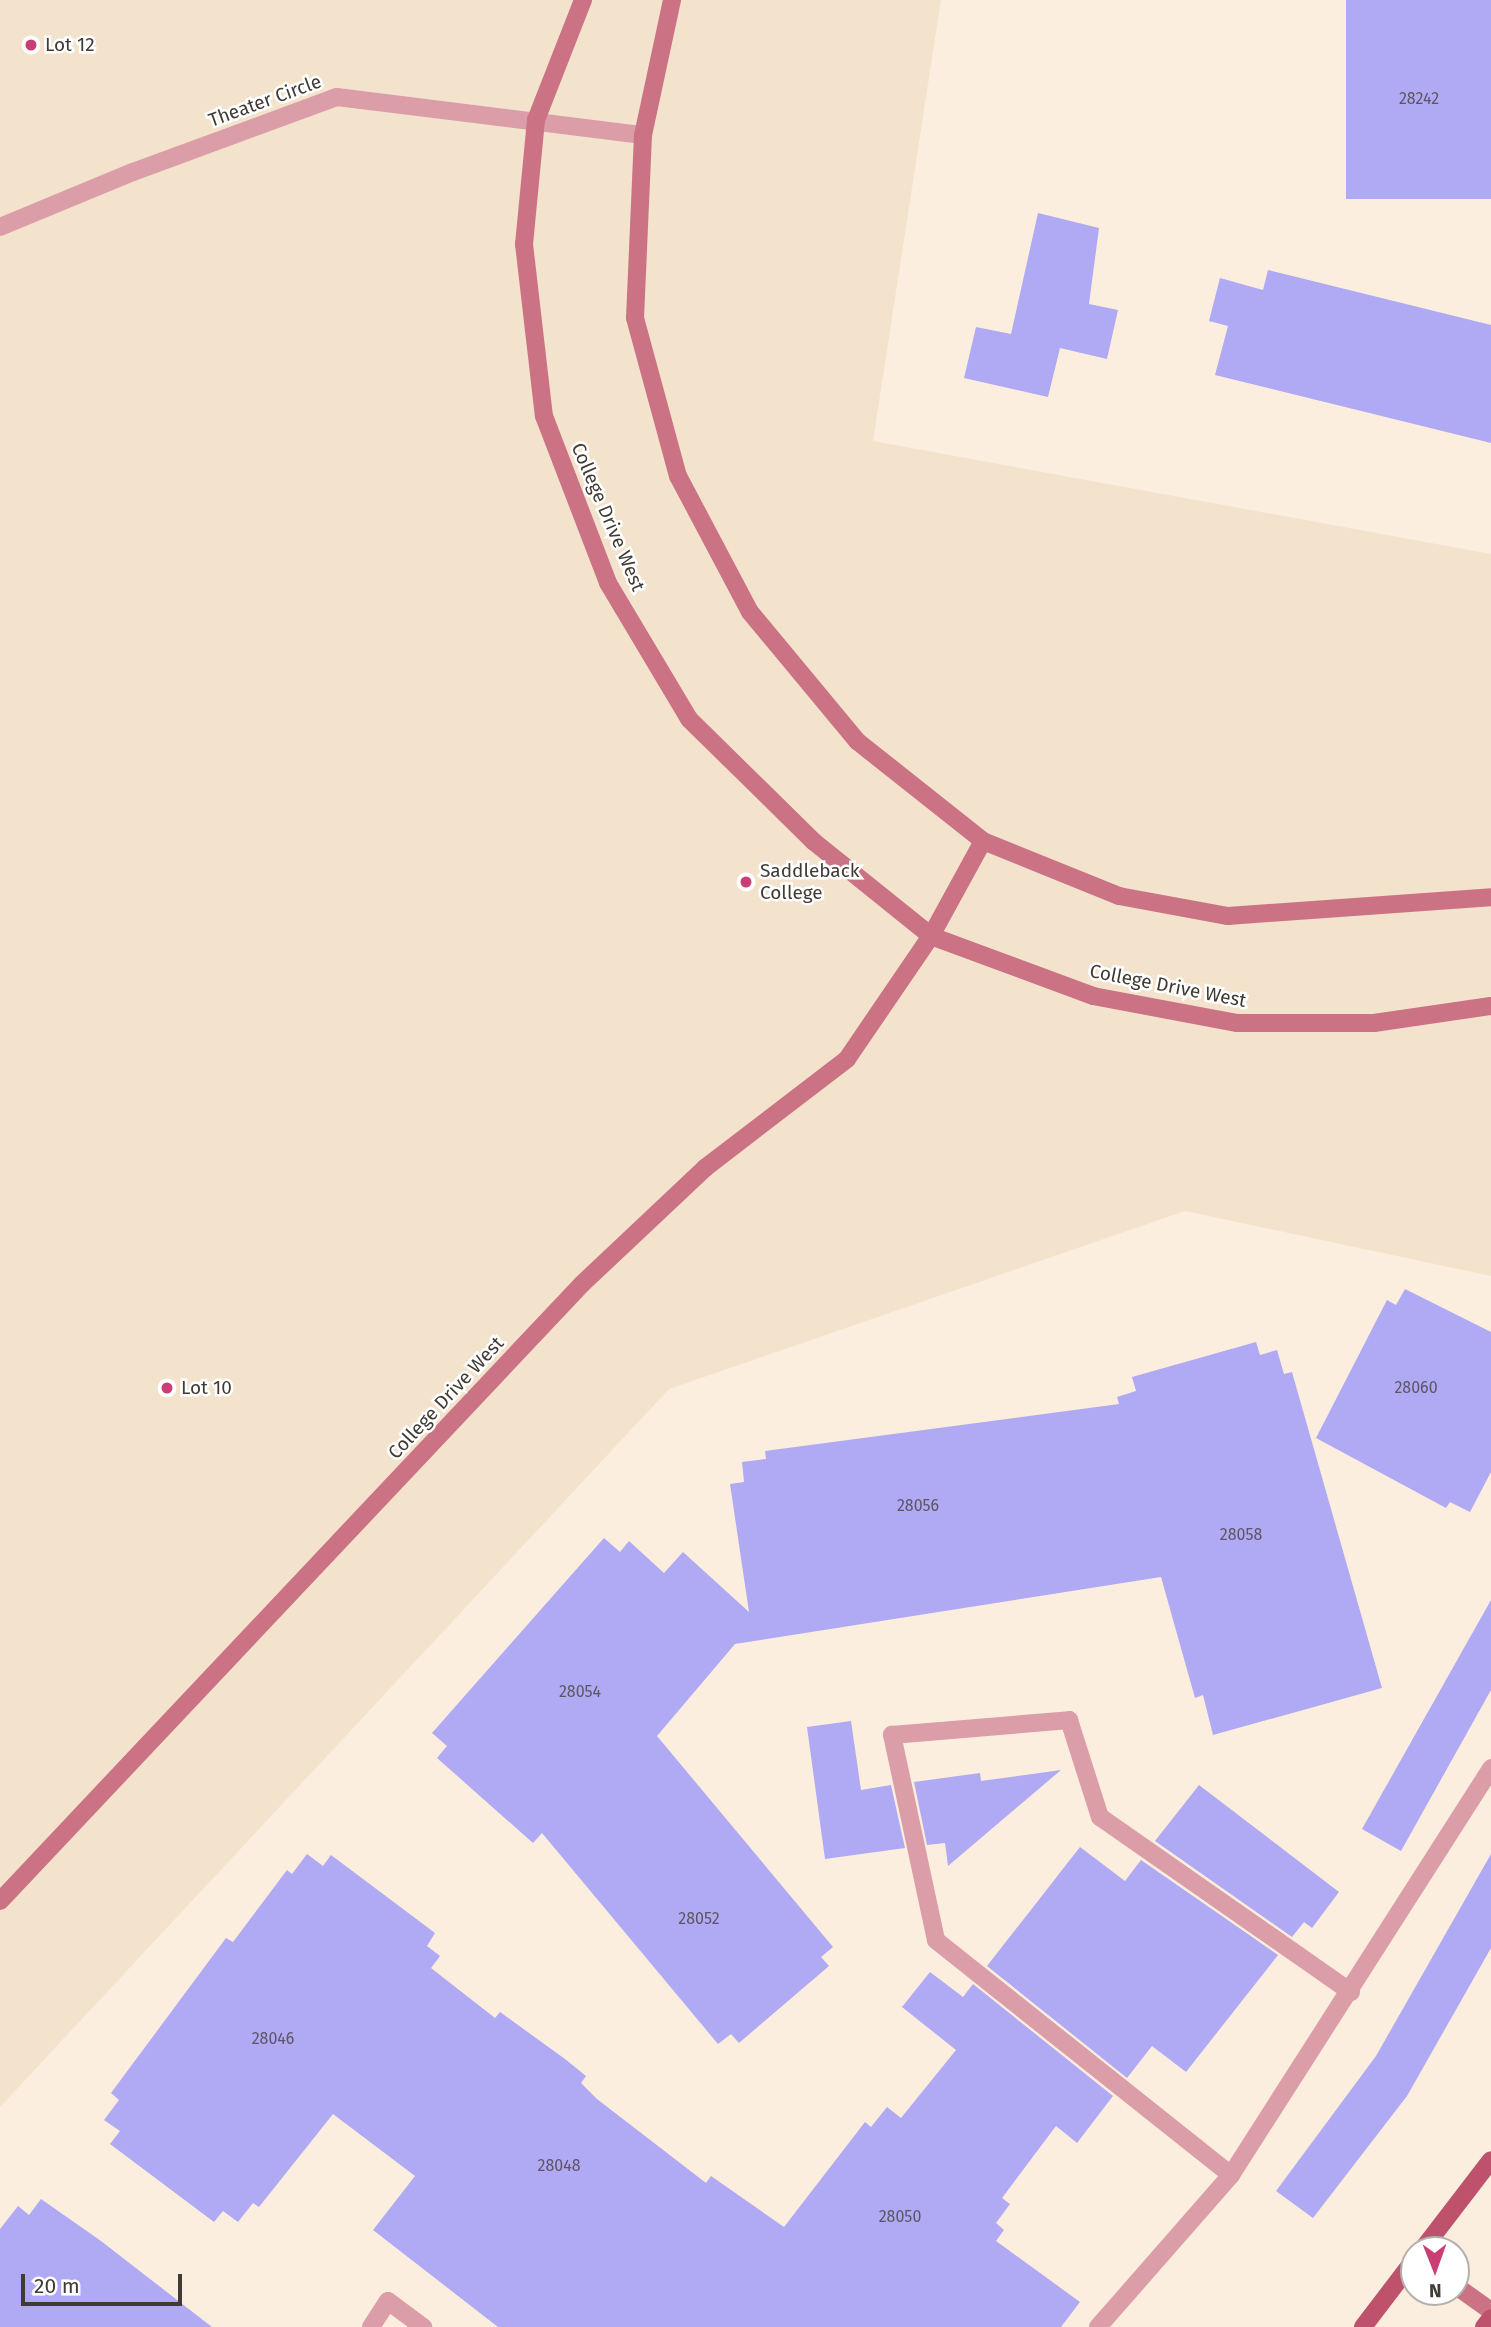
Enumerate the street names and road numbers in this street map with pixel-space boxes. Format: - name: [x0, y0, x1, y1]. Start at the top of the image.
- street label: Theater Circle: [205, 70, 325, 132]
- street label: College Drive West: [566, 439, 650, 595]
- street label: College Drive West: [1088, 960, 1248, 1012]
- street label: College Drive West: [383, 1332, 509, 1464]

